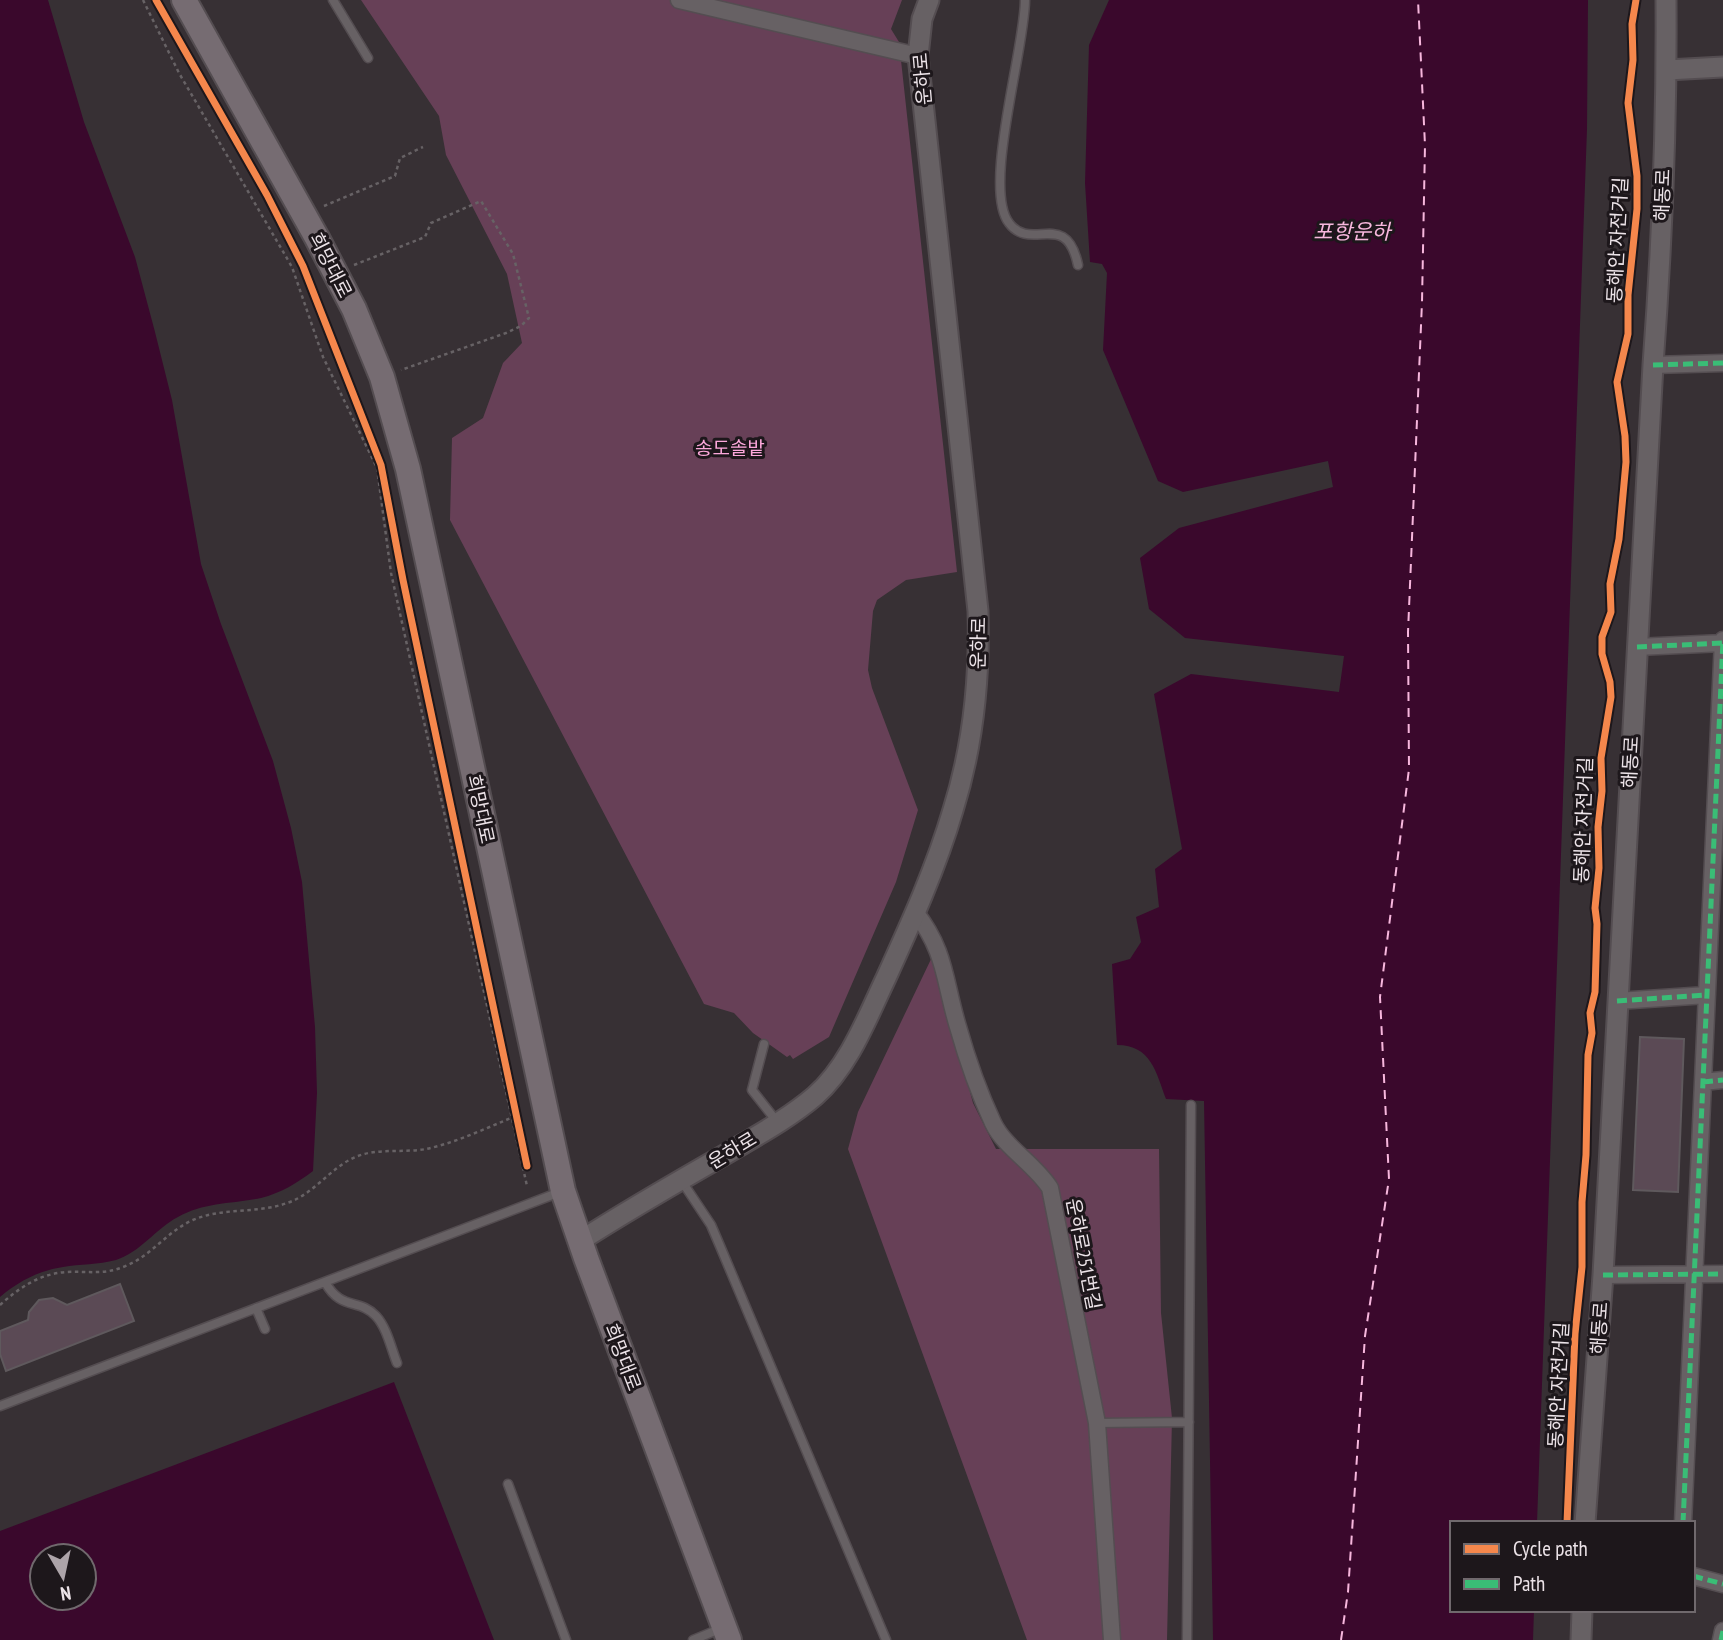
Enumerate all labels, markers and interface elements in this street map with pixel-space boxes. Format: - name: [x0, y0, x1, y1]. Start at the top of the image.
- street label: 운하로: [908, 52, 936, 106]
- street label: 해동로: [1649, 168, 1675, 222]
- street label: 동해안 자전거길: [1602, 176, 1632, 304]
- water label: 포항운하: [1313, 218, 1393, 245]
- street label: 희망대로: [304, 228, 358, 302]
- park label: 송도솔밭: [695, 436, 765, 460]
- street label: 운하로: [966, 617, 990, 669]
- street label: 해동로: [1617, 735, 1643, 789]
- street label: 동해안 자전거길: [1569, 756, 1597, 884]
- street label: 희망대로: [462, 772, 500, 846]
- street label: 운하로: [703, 1126, 761, 1174]
- street label: 운하로251번길: [1061, 1196, 1107, 1312]
- street label: 해동로: [1585, 1301, 1613, 1355]
- street label: 희망대로: [599, 1320, 647, 1394]
- street label: 동해안 자전거길: [1543, 1321, 1573, 1449]
- legend: [1450, 1521, 1695, 1612]
- text: Cycle path: [1513, 1535, 1588, 1562]
- north arrow: [28, 1542, 98, 1612]
- text: Path: [1513, 1570, 1545, 1597]
- text: N: [59, 1581, 73, 1606]

